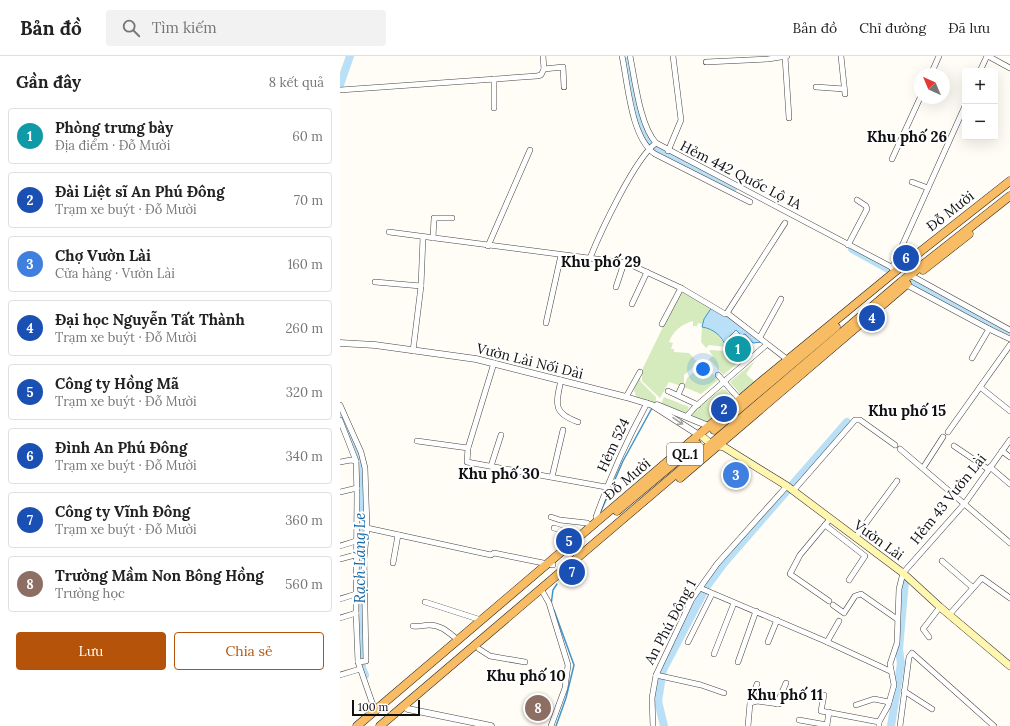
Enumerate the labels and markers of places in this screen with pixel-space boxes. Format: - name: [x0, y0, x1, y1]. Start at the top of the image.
- pin: 6: [893, 243, 919, 273]
- pin: 4: [859, 303, 885, 333]
- pin: 1: [725, 334, 751, 364]
- pin: 2: [711, 394, 737, 424]
- pin: 3: [723, 460, 749, 490]
- pin: 5: [556, 526, 582, 556]
- pin: 7: [559, 557, 585, 587]
- pin: 8: [525, 693, 551, 723]

